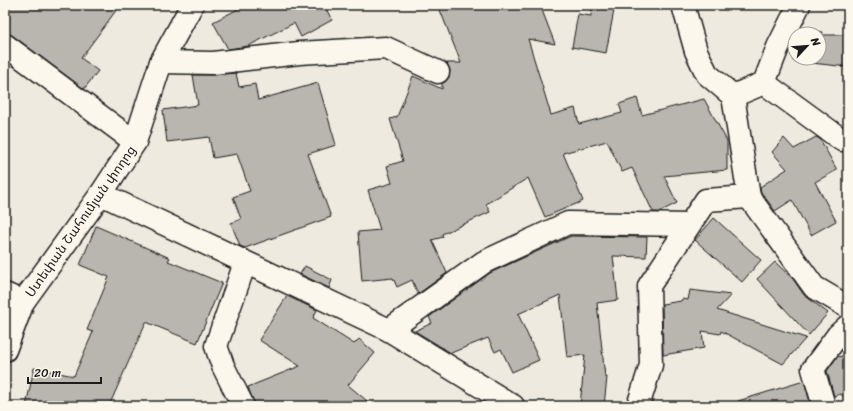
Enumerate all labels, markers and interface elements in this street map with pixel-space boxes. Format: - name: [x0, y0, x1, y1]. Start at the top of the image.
- north arrow: [787, 26, 827, 66]
- text: N: [805, 33, 826, 50]
- street label: Ստեփան Շահումյան փողոց: [19, 140, 142, 302]
- scale bar: [28, 359, 101, 385]
- text: 20 m: [34, 362, 61, 384]

